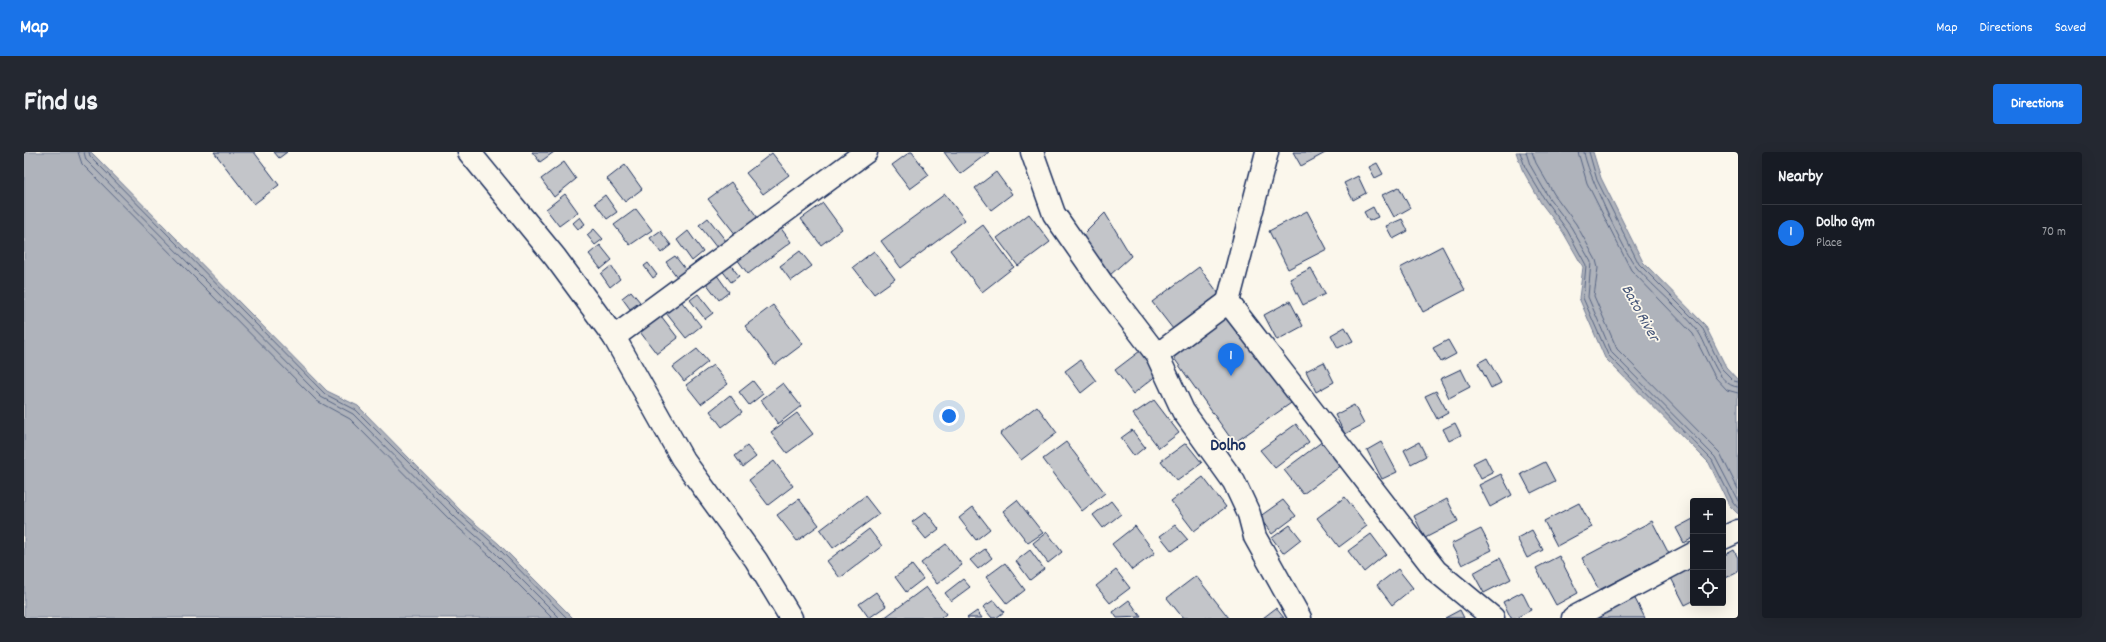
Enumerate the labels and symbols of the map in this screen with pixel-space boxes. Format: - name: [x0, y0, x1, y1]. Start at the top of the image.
- water label: Bato River: [1615, 280, 1666, 348]
- pin: 1: [1218, 343, 1244, 376]
- your location: [939, 406, 959, 426]
- district label: Dolho: [1210, 435, 1246, 459]

